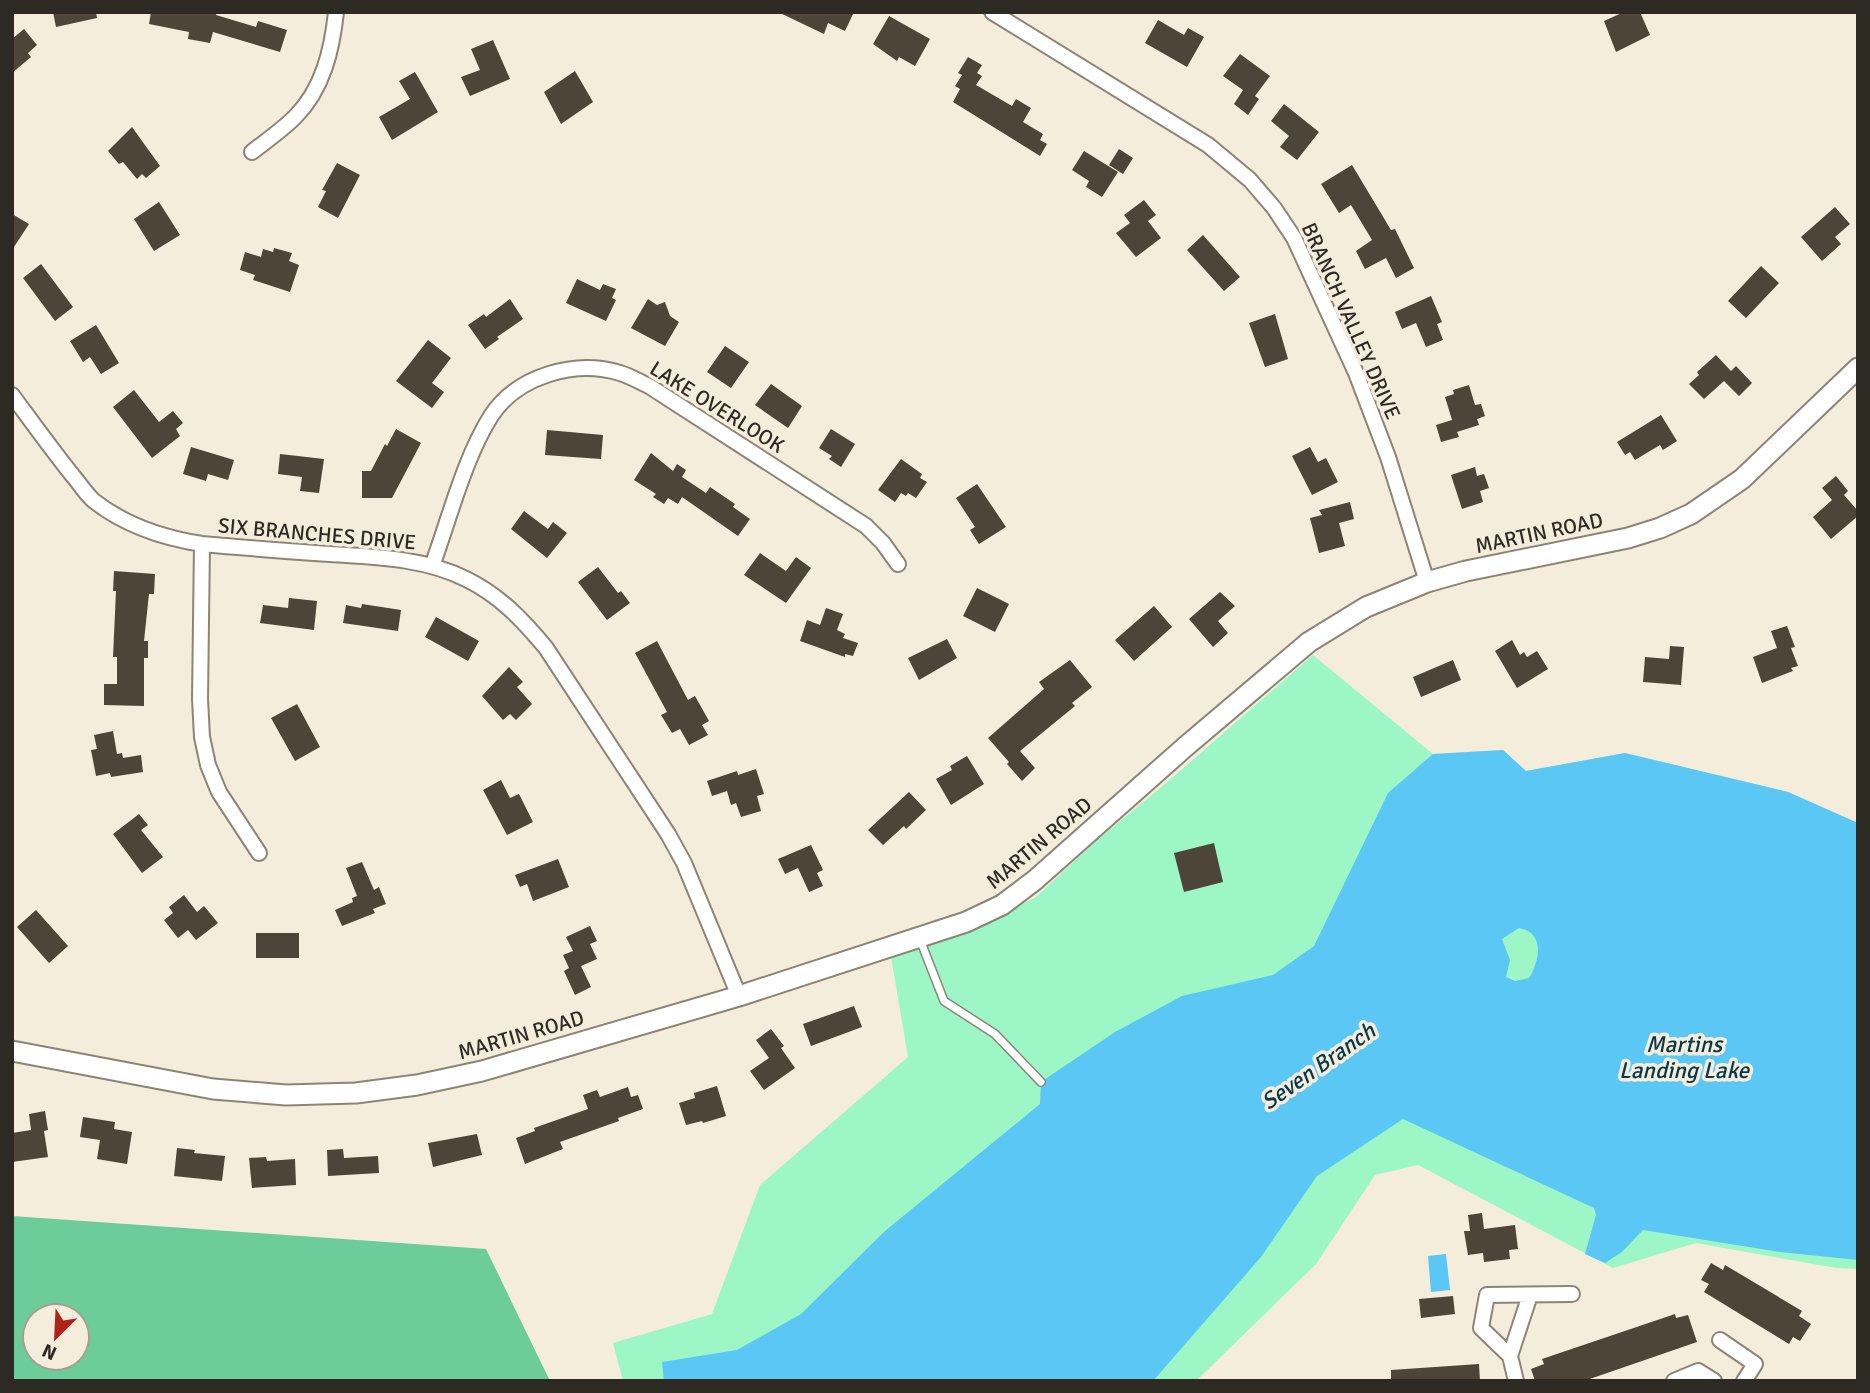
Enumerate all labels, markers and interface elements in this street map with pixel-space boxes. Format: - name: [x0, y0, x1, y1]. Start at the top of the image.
- street label: BRANCH VALLEY DRIVE: [1296, 219, 1406, 423]
- street label: LAKE OVERLOOK: [645, 355, 789, 459]
- street label: MARTIN ROAD: [1473, 507, 1605, 559]
- street label: SIX BRANCHES DRIVE: [217, 512, 417, 556]
- street label: MARTIN ROAD: [981, 791, 1097, 895]
- street label: MARTIN ROAD: [455, 1005, 587, 1065]
- water label: Seven Branch: [1256, 1016, 1382, 1116]
- water label: Martins Landing Lake: [1619, 1030, 1751, 1085]
- north arrow: [21, 1302, 91, 1372]
- text: N: [39, 1338, 60, 1365]

